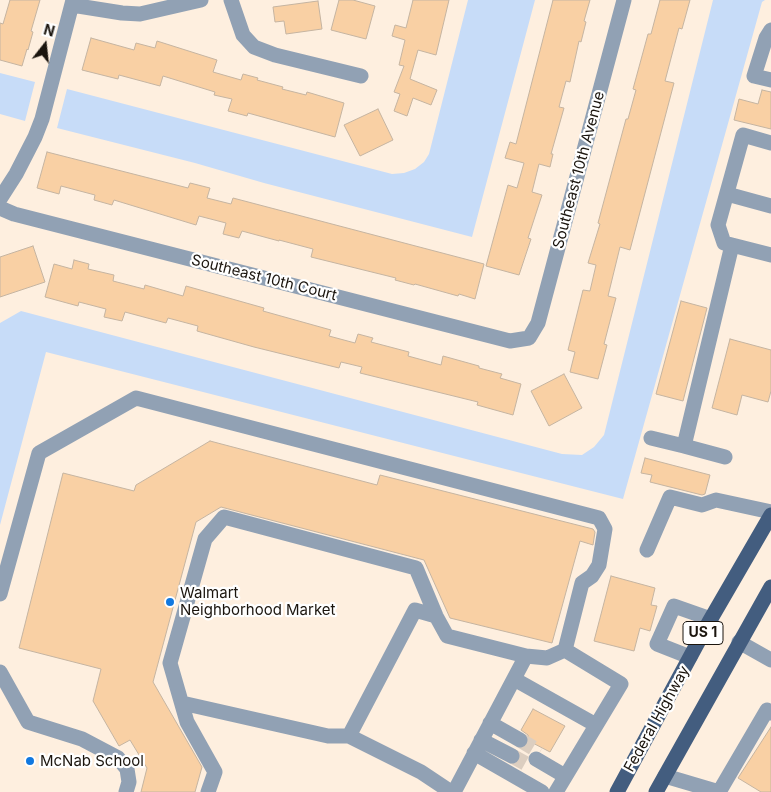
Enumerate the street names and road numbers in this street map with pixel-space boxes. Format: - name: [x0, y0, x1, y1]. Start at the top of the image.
- street label: Southeast 10th Avenue: [549, 89, 609, 251]
- street label: Southeast 10th Court: [190, 251, 338, 305]
- road number: US 1: [683, 622, 723, 644]
- street label: Federal Highway: [620, 663, 694, 775]

